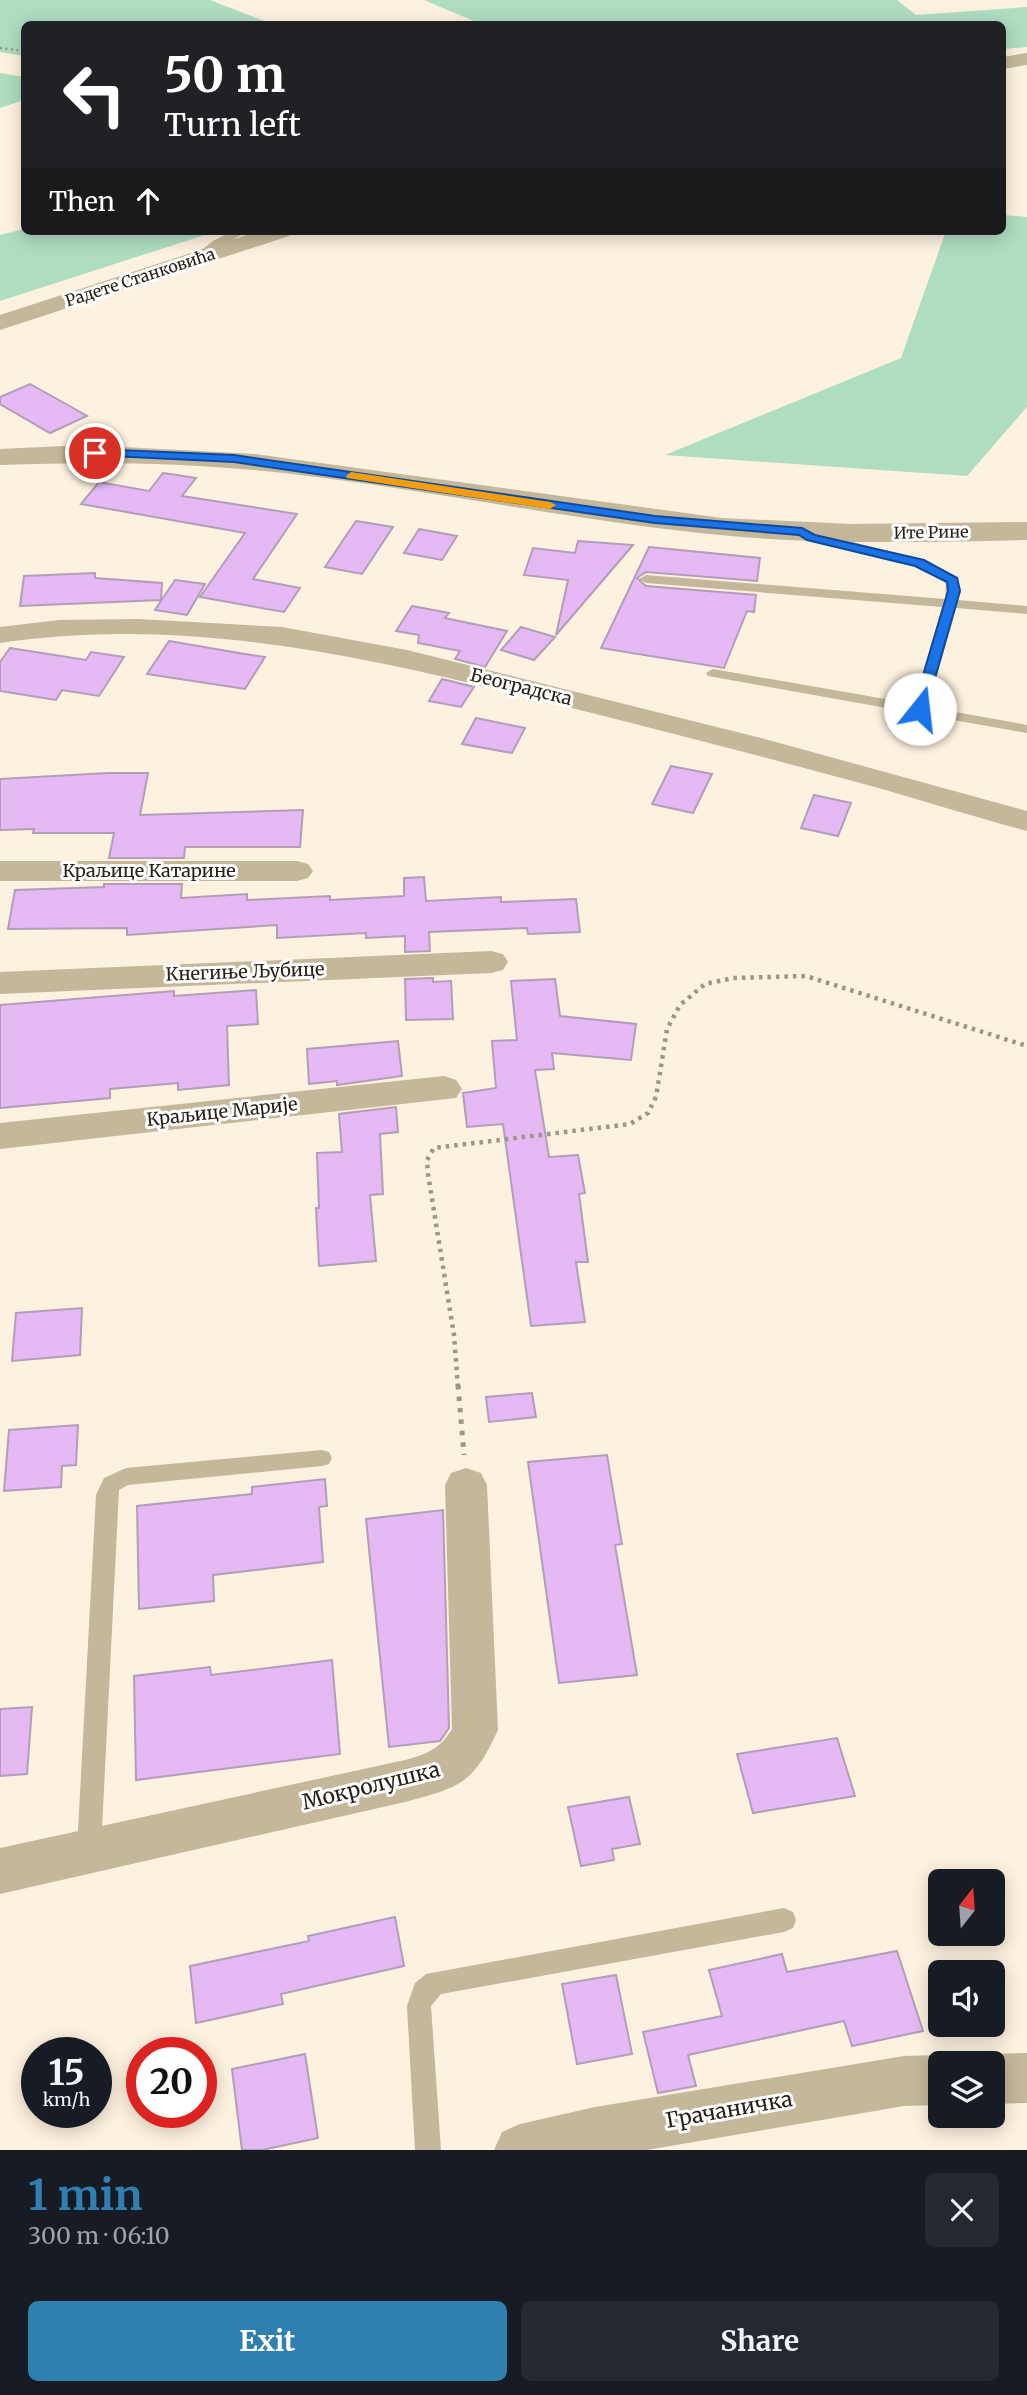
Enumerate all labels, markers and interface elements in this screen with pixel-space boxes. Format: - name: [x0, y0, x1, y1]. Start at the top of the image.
- text: 50 m: [164, 44, 285, 105]
- icon: left: [49, 49, 140, 140]
- text: Turn left: [164, 105, 301, 145]
- icon: ahead: [129, 182, 167, 220]
- text: Then: [49, 185, 115, 218]
- street label: Радете Станковића: [63, 243, 218, 311]
- pin: [65, 423, 125, 483]
- icon: arrive: [76, 434, 114, 472]
- street label: Ите Рине: [893, 521, 969, 543]
- street label: Београдска: [468, 663, 575, 710]
- position arrow: [883, 672, 957, 746]
- street label: Краљице Катарине: [62, 859, 236, 882]
- street label: Кнегиње Љубице: [165, 957, 325, 986]
- street label: Краљице Марије: [145, 1092, 299, 1131]
- street label: Мокролушка: [299, 1755, 443, 1816]
- north arrow: [928, 1869, 1004, 1946]
- map controls: [928, 1869, 1005, 2128]
- button: sound: [928, 1960, 1005, 2037]
- speed limit sign: 20: [126, 2037, 217, 2128]
- text: 15: [49, 2051, 84, 2095]
- button: layers: [928, 2051, 1005, 2128]
- street label: Грачаничка: [663, 2085, 794, 2134]
- text: km/h: [43, 2088, 90, 2111]
- text: 1 min: [28, 2169, 142, 2221]
- button: close: [925, 2173, 999, 2247]
- text: 300 m · 06:10: [28, 2221, 170, 2250]
- button: Exit: [28, 2301, 507, 2381]
- button: Share: [521, 2301, 999, 2381]

